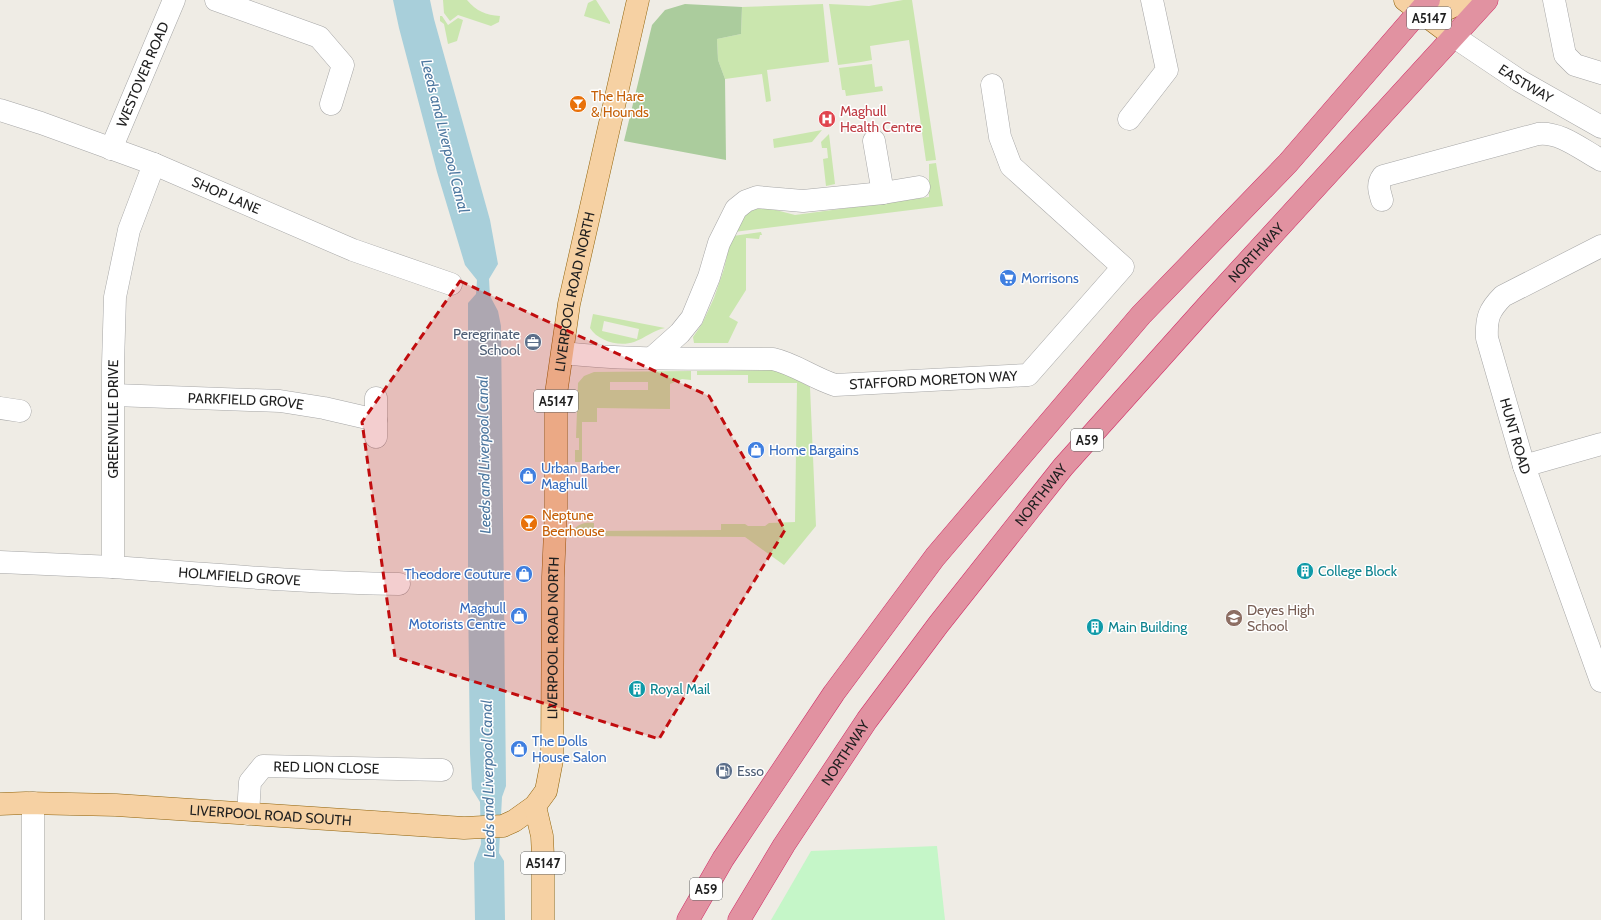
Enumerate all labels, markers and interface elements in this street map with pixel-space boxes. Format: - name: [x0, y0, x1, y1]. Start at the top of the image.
- road number: A5147: [1407, 7, 1451, 29]
- street label: WESTOVER ROAD: [112, 19, 173, 130]
- water label: Leeds and Liverpool Canal: [417, 57, 473, 215]
- street label: EASTWAY: [1495, 60, 1557, 107]
- place label: The Hare & Hounds: [591, 87, 649, 121]
- bar icon: The Hare & Hounds: [568, 94, 588, 114]
- place label: Maghull Health Centre: [840, 102, 922, 136]
- hospital icon: Maghull Health Centre: [817, 109, 837, 129]
- street label: SHOP LANE: [189, 172, 264, 218]
- street label: LIVERPOOL ROAD NORTH: [550, 210, 599, 373]
- street label: NORTHWAY: [1224, 218, 1288, 286]
- supermarket icon: Morrisons: [998, 268, 1018, 288]
- place label: Morrisons: [1021, 269, 1079, 287]
- place label: Peregrinate School: [453, 325, 521, 359]
- office icon: Peregrinate School: [523, 332, 543, 352]
- street label: GREENVILLE DRIVE: [104, 359, 122, 479]
- street label: STAFFORD MORETON WAY: [849, 367, 1019, 393]
- water label: Leeds and Liverpool Canal: [474, 376, 494, 534]
- street label: PARKFIELD GROVE: [187, 389, 305, 414]
- road number: A5147: [534, 390, 578, 412]
- street label: HUNT ROAD: [1496, 396, 1535, 477]
- road number: A59: [1071, 429, 1103, 451]
- shop icon: Home Bargains: [746, 440, 766, 460]
- place label: Home Bargains: [769, 441, 859, 459]
- place label: Urban Barber Maghull: [541, 459, 620, 493]
- street label: NORTHWAY: [1011, 459, 1072, 530]
- shop icon: Urban Barber Maghull: [518, 466, 538, 486]
- place label: Neptune Beerhouse: [542, 506, 605, 540]
- bar icon: Neptune Beerhouse: [519, 513, 539, 533]
- street label: LIVERPOOL ROAD NORTH: [543, 556, 563, 719]
- building icon: College Block: [1295, 561, 1315, 581]
- place label: College Block: [1318, 562, 1398, 580]
- street label: HOLMFIELD GROVE: [178, 563, 302, 590]
- shop icon: Theodore Couture: [514, 564, 534, 584]
- place label: Theodore Couture: [404, 565, 511, 583]
- place label: Maghull Motorists Centre: [409, 599, 507, 633]
- place label: Deyes High School: [1247, 601, 1315, 635]
- shop icon: Maghull Motorists Centre: [509, 606, 529, 626]
- school or university icon: Deyes High School: [1224, 608, 1244, 628]
- building icon: Main Building: [1085, 617, 1105, 637]
- place label: Main Building: [1108, 618, 1188, 636]
- building icon: Royal Mail: [627, 679, 647, 699]
- place label: Royal Mail: [650, 680, 711, 698]
- water label: Leeds and Liverpool Canal: [478, 700, 498, 858]
- street label: NORTHWAY: [817, 716, 874, 789]
- place label: The Dolls House Salon: [532, 732, 607, 766]
- shop icon: The Dolls House Salon: [509, 739, 529, 759]
- street label: RED LION CLOSE: [273, 757, 380, 778]
- fuel station icon: Esso: [714, 761, 734, 781]
- place label: Esso: [737, 762, 764, 780]
- street label: LIVERPOOL ROAD SOUTH: [189, 801, 352, 830]
- road number: A5147: [521, 852, 565, 874]
- road number: A59: [690, 878, 722, 900]

